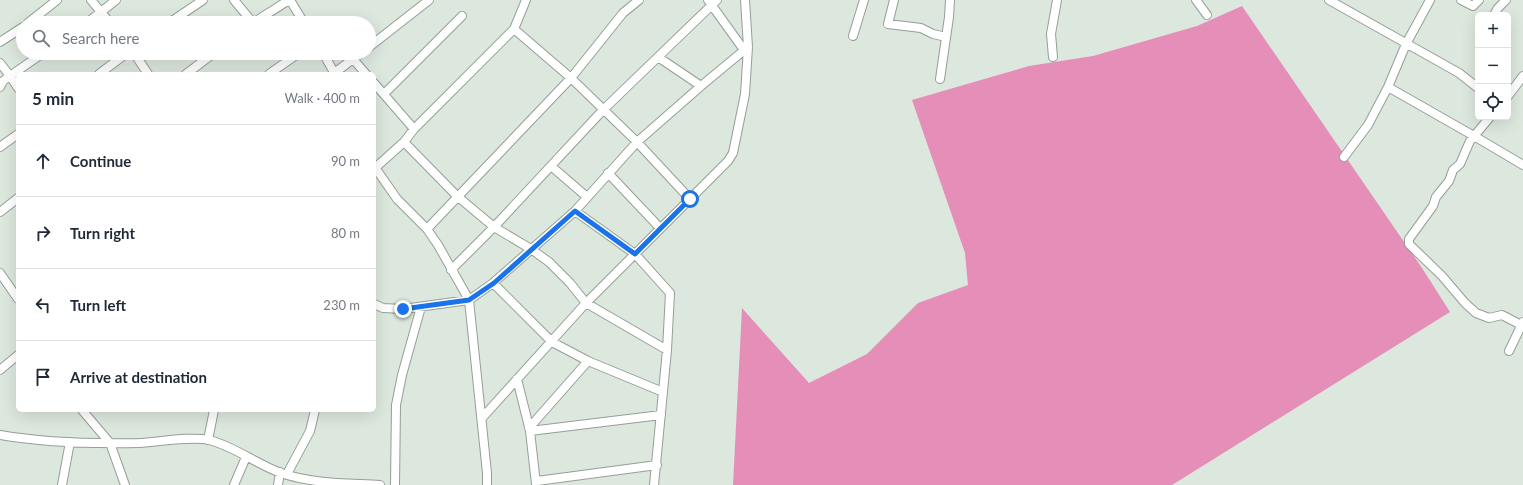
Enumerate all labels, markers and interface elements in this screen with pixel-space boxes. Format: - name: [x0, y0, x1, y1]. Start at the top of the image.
- map controls: [1475, 12, 1511, 120]
- button: +: [1475, 12, 1511, 48]
- search box: [16, 16, 376, 60]
- icon: search: [30, 27, 52, 49]
- text: Search here: [62, 29, 139, 47]
- button: −: [1475, 48, 1511, 84]
- button: locate: [1475, 84, 1511, 120]
- text: 5 min: [32, 88, 74, 109]
- text: Walk · 400 m: [284, 90, 360, 106]
- icon: ahead: [32, 150, 54, 172]
- text: Continue: [70, 152, 131, 170]
- text: 90 m: [331, 153, 360, 169]
- route start: [681, 190, 699, 208]
- icon: right: [32, 222, 54, 244]
- text: Turn right: [70, 224, 135, 242]
- text: 80 m: [331, 225, 360, 241]
- icon: left: [32, 294, 54, 316]
- text: Turn left: [70, 296, 126, 314]
- text: 230 m: [323, 297, 360, 313]
- route end: [394, 300, 412, 318]
- icon: arrive: [32, 366, 54, 388]
- text: Arrive at destination: [70, 368, 207, 386]

